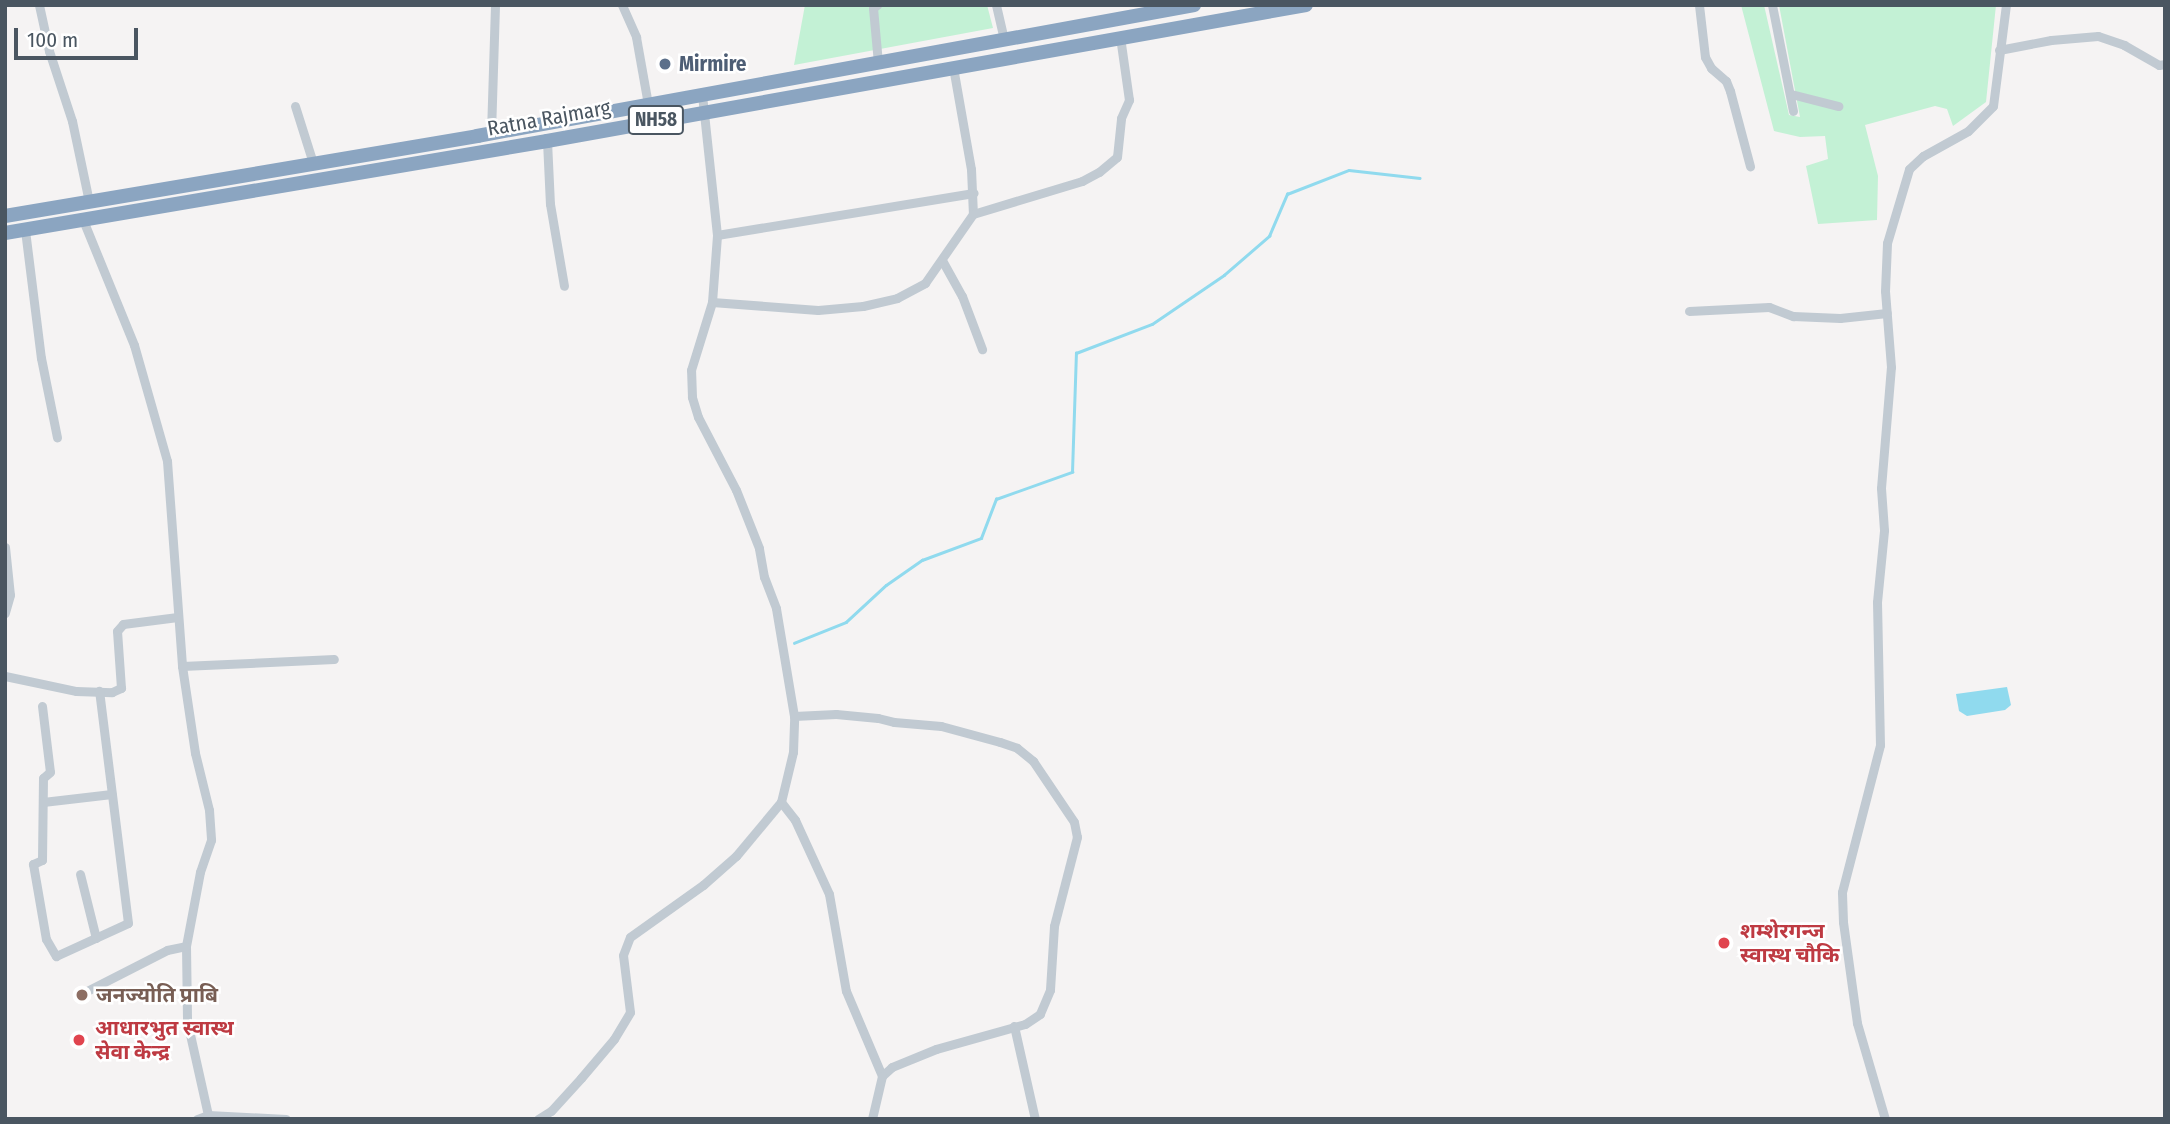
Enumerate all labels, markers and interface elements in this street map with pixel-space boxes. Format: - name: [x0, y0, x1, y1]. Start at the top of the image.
- scale bar: [18, 14, 142, 58]
- text: 100 m: [27, 27, 78, 53]
- place label: Mirmire: [679, 51, 746, 77]
- marker: Mirmire: [657, 56, 673, 72]
- street label: Ratna Rajmarg: [485, 95, 613, 141]
- road number: NH58: [626, 104, 686, 136]
- place label: शम्शेरगन्ज स्वास्थ चौकि: [1740, 918, 1839, 968]
- marker: शम्शेरगन्ज स्वास्थ चौकि: [1714, 933, 1734, 953]
- place label: जनज्योति प्राबि: [96, 982, 218, 1008]
- marker: जनज्योति प्राबि: [74, 987, 90, 1003]
- place label: आधारभुत स्वास्थ सेवा केन्द्र: [95, 1015, 234, 1065]
- marker: आधारभुत स्वास्थ सेवा केन्द्र: [69, 1030, 89, 1050]

